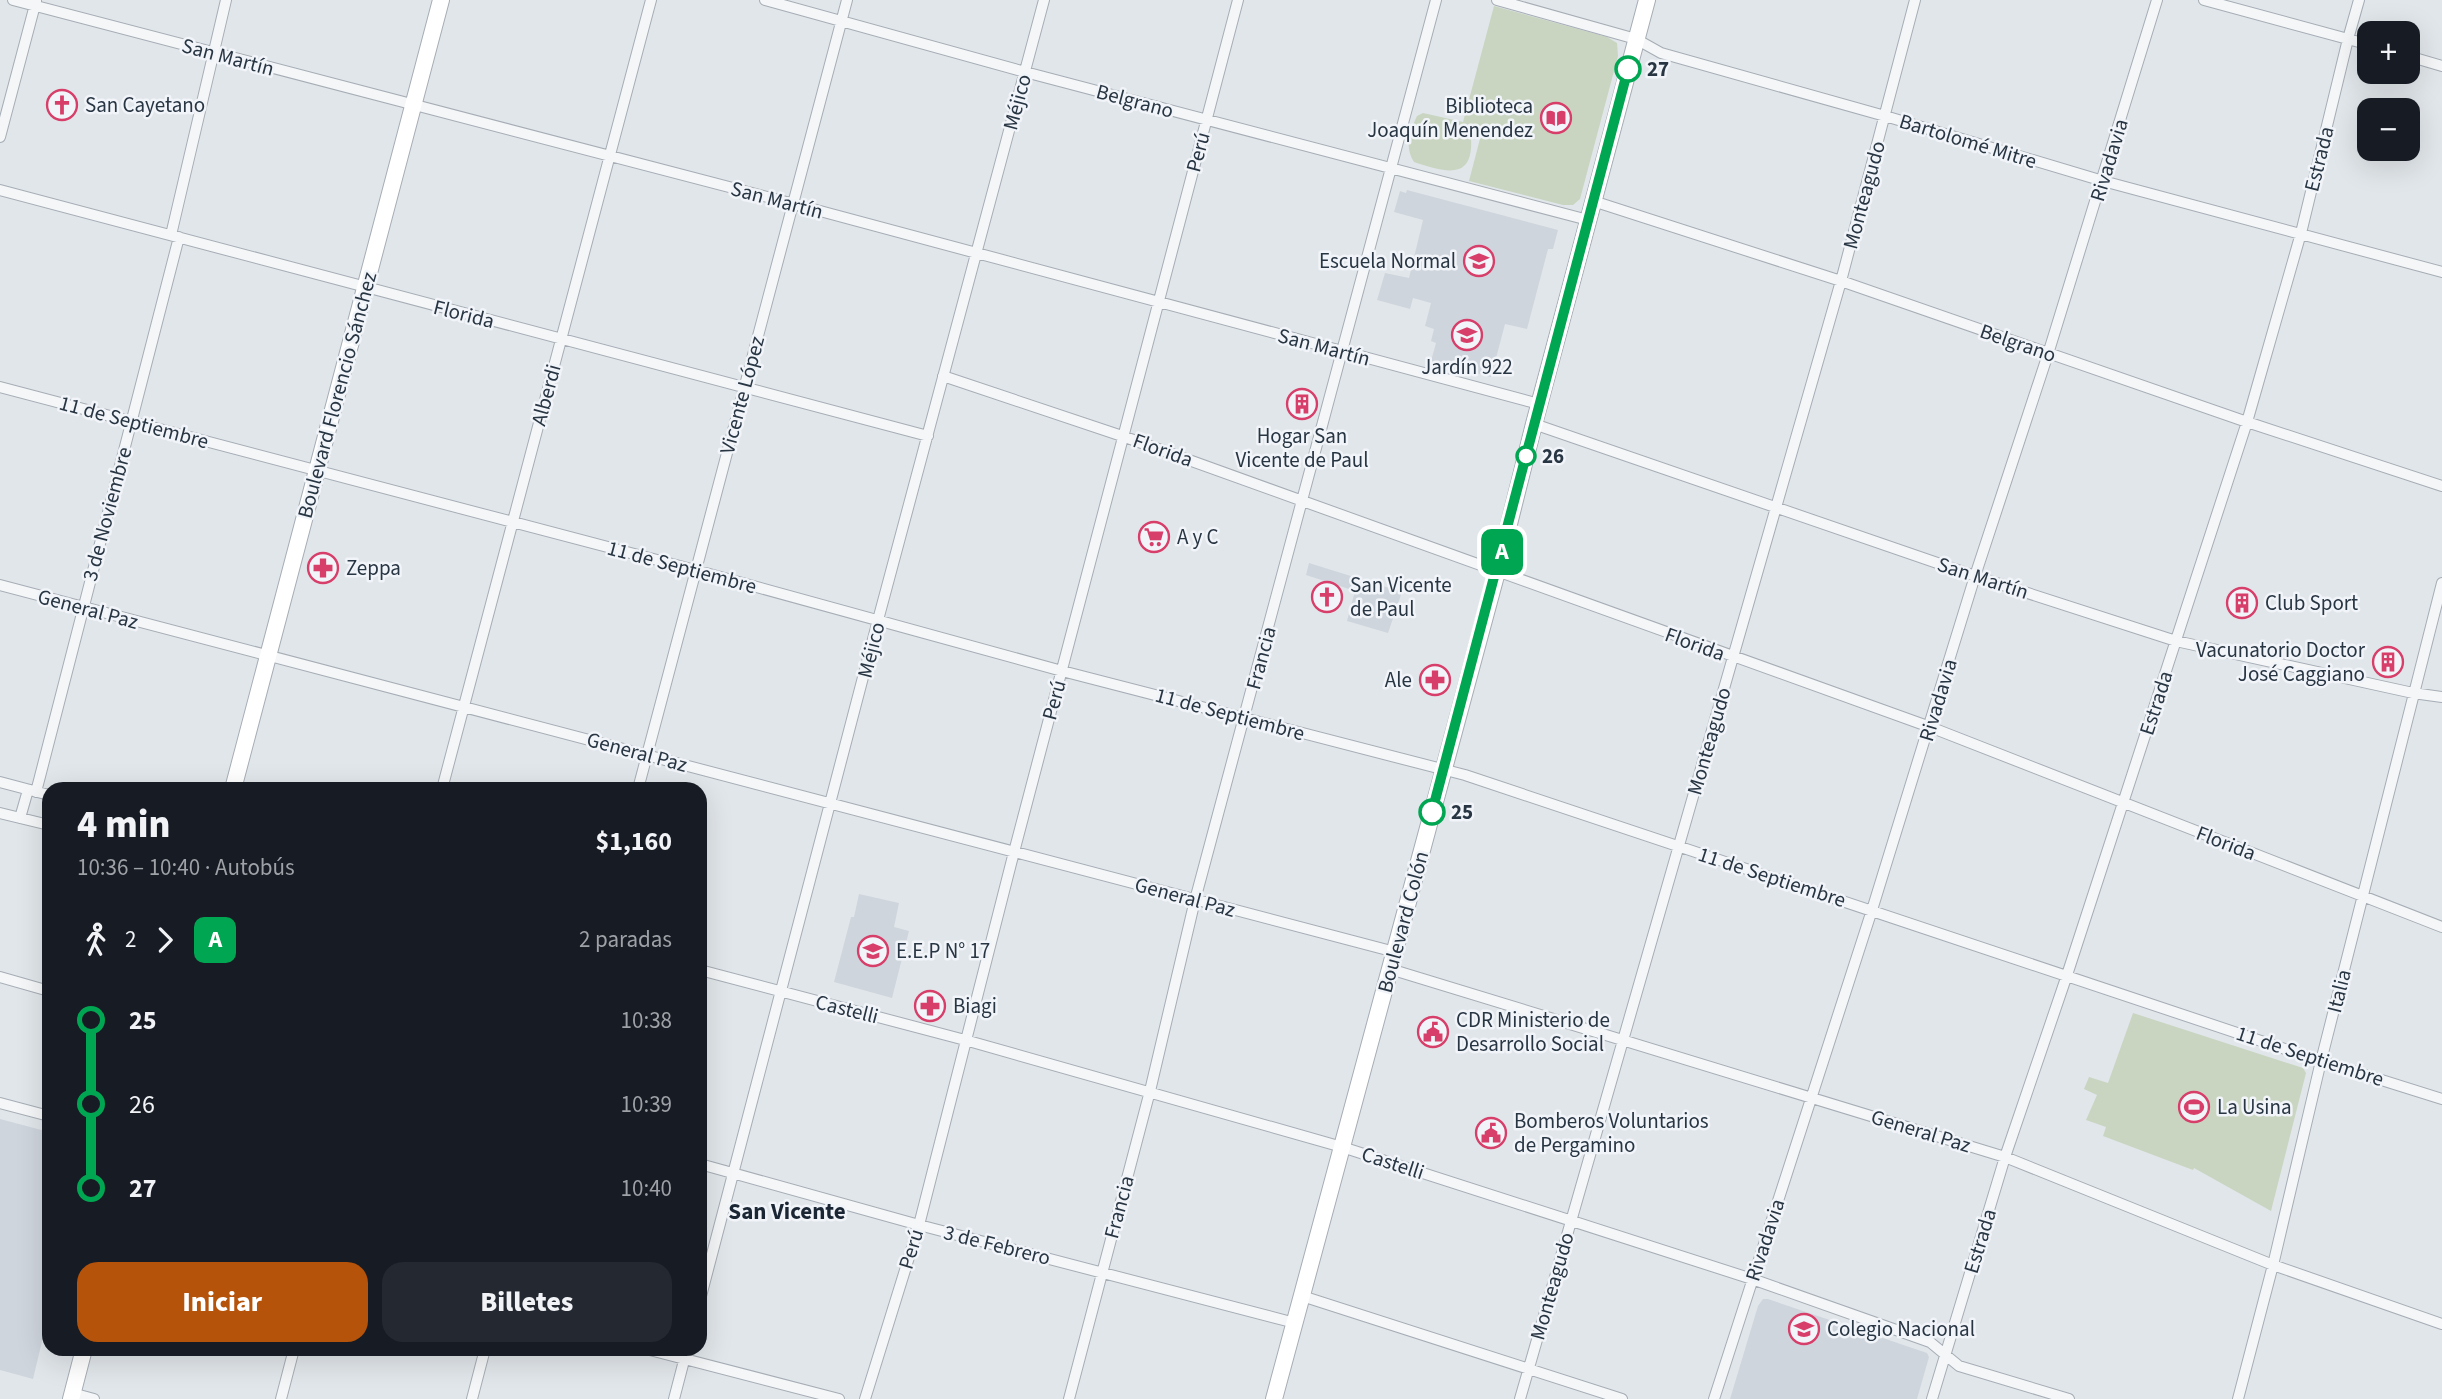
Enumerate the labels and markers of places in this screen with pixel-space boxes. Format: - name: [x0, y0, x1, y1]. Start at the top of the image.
- place label: 27: [1647, 54, 1669, 84]
- marker: 27: [1615, 56, 1641, 82]
- church icon: San Cayetano: [45, 88, 79, 122]
- place label: San Cayetano: [85, 90, 205, 120]
- place label: Biblioteca Joaquín Menendez: [1367, 91, 1533, 145]
- library icon: Biblioteca Joaquín Menendez: [1539, 101, 1573, 135]
- school or university icon: Escuela Normal: [1462, 244, 1496, 278]
- place label: Escuela Normal: [1319, 246, 1456, 276]
- school or university icon: Jardín 922: [1450, 318, 1484, 352]
- place label: Jardín 922: [1421, 352, 1513, 382]
- building icon: Hogar San Vicente de Paul: [1285, 387, 1319, 421]
- place label: Hogar San Vicente de Paul: [1235, 421, 1369, 475]
- place label: 26: [1542, 441, 1564, 471]
- marker: 26: [1516, 446, 1536, 466]
- supermarket icon: A y C: [1137, 520, 1171, 554]
- place label: A y C: [1177, 522, 1219, 552]
- pharmacy icon: Zeppa: [306, 551, 340, 585]
- place label: Zeppa: [346, 553, 401, 583]
- place label: San Vicente de Paul: [1350, 570, 1452, 624]
- church icon: San Vicente de Paul: [1310, 580, 1344, 614]
- building icon: Club Sport: [2225, 586, 2259, 620]
- place label: Club Sport: [2265, 588, 2358, 618]
- place label: Vacunatorio Doctor José Caggiano: [2196, 635, 2366, 689]
- building icon: Vacunatorio Doctor José Caggiano: [2371, 645, 2405, 679]
- pharmacy icon: Ale: [1418, 663, 1452, 697]
- place label: Ale: [1385, 665, 1412, 695]
- place label: 25: [1451, 797, 1473, 827]
- marker: 25: [1419, 799, 1445, 825]
- school or university icon: E.E.P N° 17: [856, 934, 890, 968]
- place label: E.E.P N° 17: [896, 936, 990, 966]
- pharmacy icon: Biagi: [913, 989, 947, 1023]
- place label: Biagi: [953, 991, 997, 1021]
- place label: CDR Ministerio de Desarrollo Social: [1456, 1005, 1610, 1059]
- public building icon: CDR Ministerio de Desarrollo Social: [1416, 1015, 1450, 1049]
- sports icon: La Usina: [2177, 1090, 2211, 1124]
- place label: La Usina: [2217, 1092, 2292, 1122]
- place label: Bomberos Voluntarios de Pergamino: [1514, 1106, 1709, 1160]
- public building icon: Bomberos Voluntarios de Pergamino: [1474, 1116, 1508, 1150]
- school or university icon: Colegio Nacional: [1787, 1312, 1821, 1346]
- place label: Colegio Nacional: [1827, 1314, 1975, 1344]

